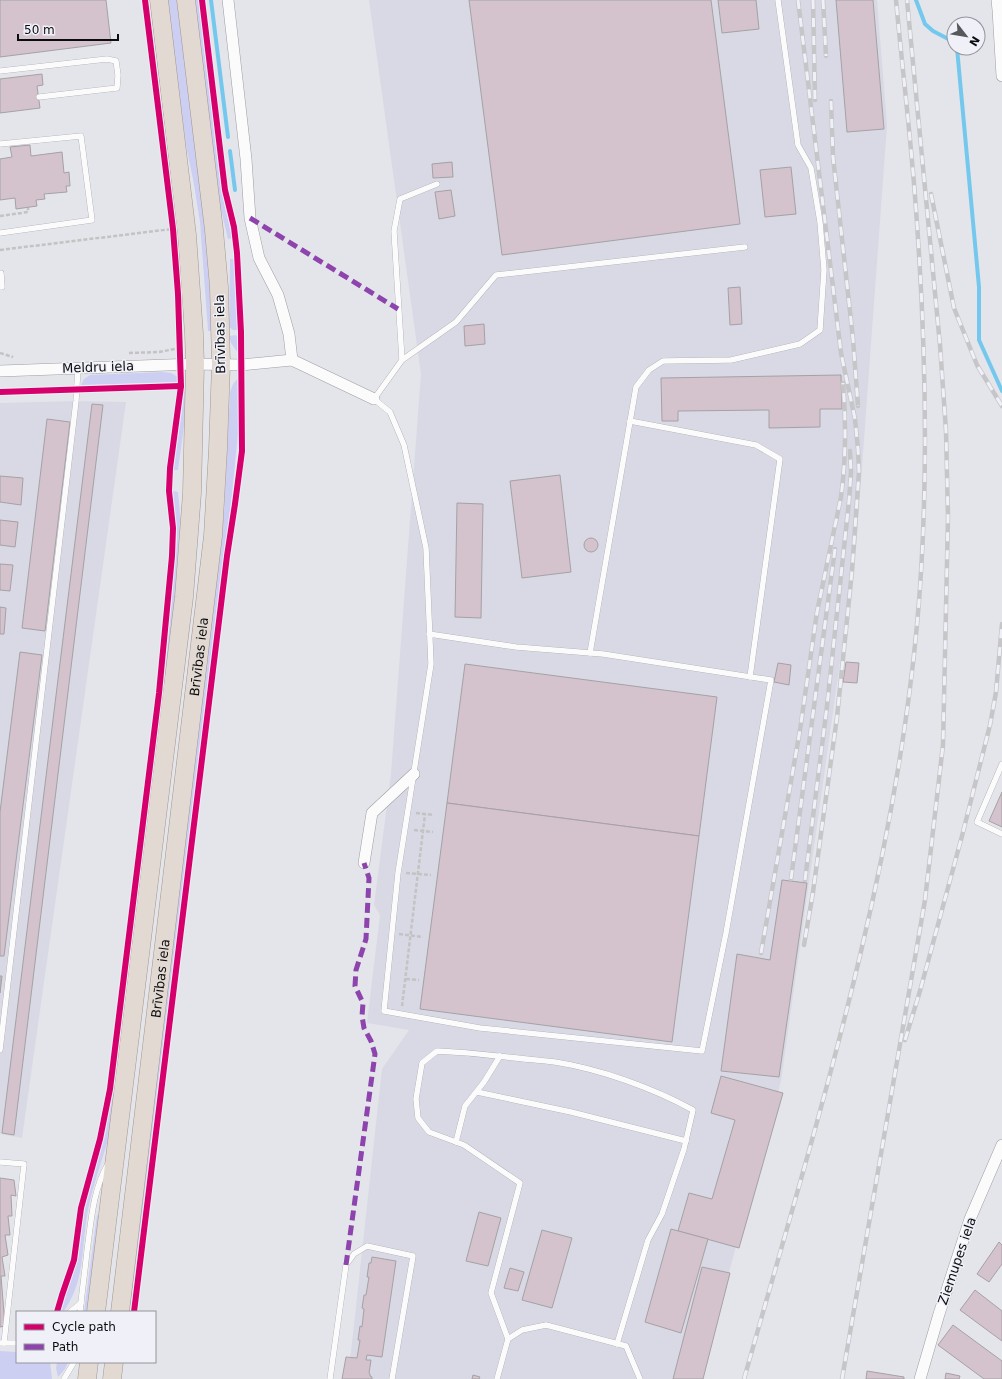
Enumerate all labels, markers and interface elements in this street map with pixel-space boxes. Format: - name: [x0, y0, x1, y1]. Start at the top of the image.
- scale bar: [18, 16, 118, 42]
- north arrow: [946, 16, 986, 56]
- text: 50 m: [24, 23, 55, 37]
- text: N: [966, 34, 982, 48]
- street label: Brīvības iela: [212, 294, 228, 374]
- street label: Meldru iela: [62, 358, 134, 376]
- street label: Brīvības iela: [186, 616, 211, 697]
- street label: Brīvības iela: [148, 938, 172, 1019]
- street label: Ziemupes iela: [935, 1215, 979, 1307]
- legend: [16, 1311, 156, 1363]
- text: Cycle path: [52, 1320, 116, 1334]
- text: Path: [52, 1340, 78, 1354]

